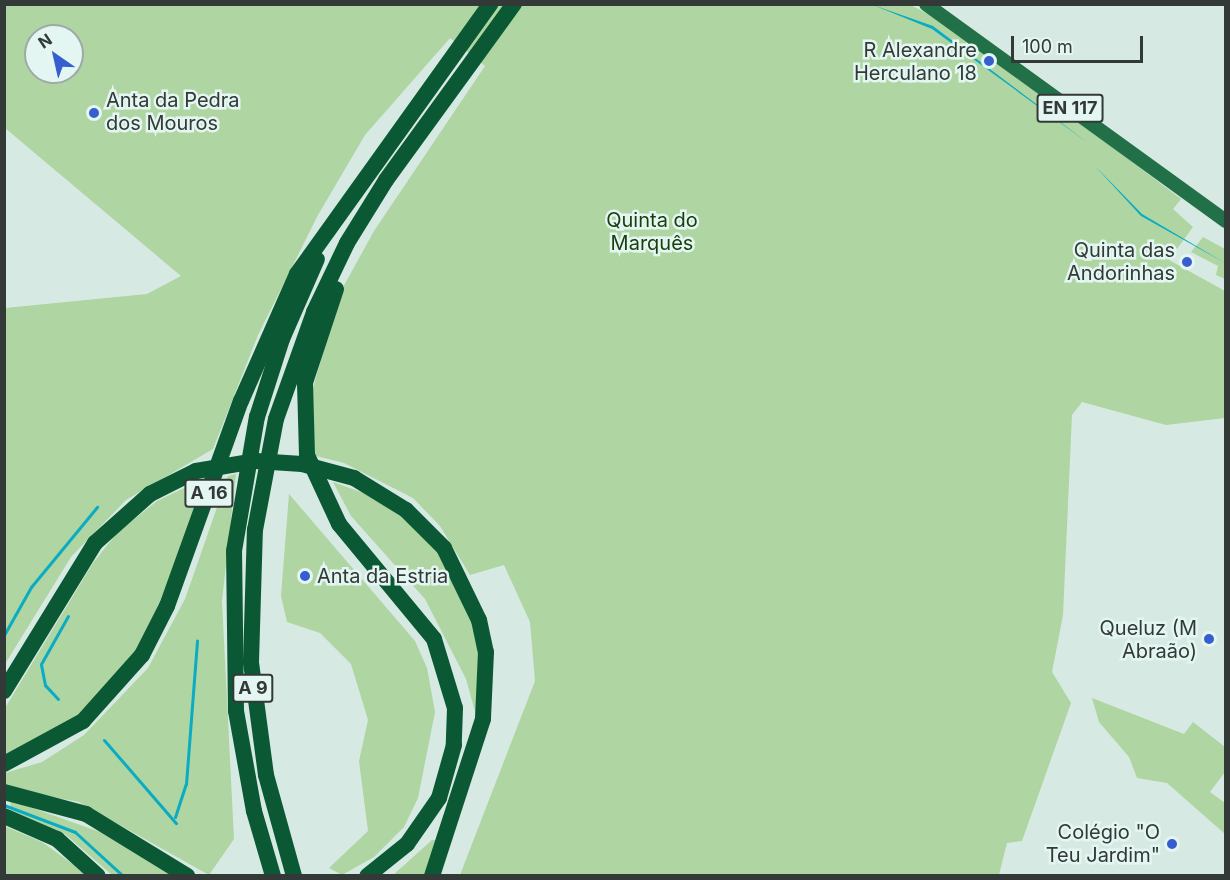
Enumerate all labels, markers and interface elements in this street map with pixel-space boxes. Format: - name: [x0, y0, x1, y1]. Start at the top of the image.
- north arrow: [24, 24, 84, 84]
- scale bar: [1014, 24, 1146, 62]
- text: N: [34, 29, 56, 52]
- text: 100 m: [1022, 36, 1073, 57]
- place label: R Alexandre Herculano 18: [854, 38, 977, 85]
- marker: R Alexandre Herculano 18: [982, 54, 996, 68]
- place label: Anta da Pedra dos Mouros: [106, 89, 240, 136]
- road number: EN 117: [1036, 93, 1104, 123]
- marker: Anta da Pedra dos Mouros: [87, 106, 101, 120]
- park label: Quinta do Marquês: [606, 209, 698, 256]
- place label: Quinta das Andorinhas: [1067, 238, 1175, 285]
- marker: Quinta das Andorinhas: [1180, 255, 1194, 269]
- road number: A 16: [184, 478, 234, 508]
- place label: Anta da Estria: [317, 564, 448, 588]
- marker: Anta da Estria: [298, 569, 312, 583]
- place label: Queluz (M Abraão): [1100, 616, 1197, 663]
- marker: Queluz (M Abraão): [1202, 632, 1216, 646]
- road number: A 9: [232, 673, 274, 703]
- place label: Colégio "O Teu Jardim": [1046, 820, 1160, 867]
- marker: Colégio "O Teu Jardim": [1165, 837, 1179, 851]

